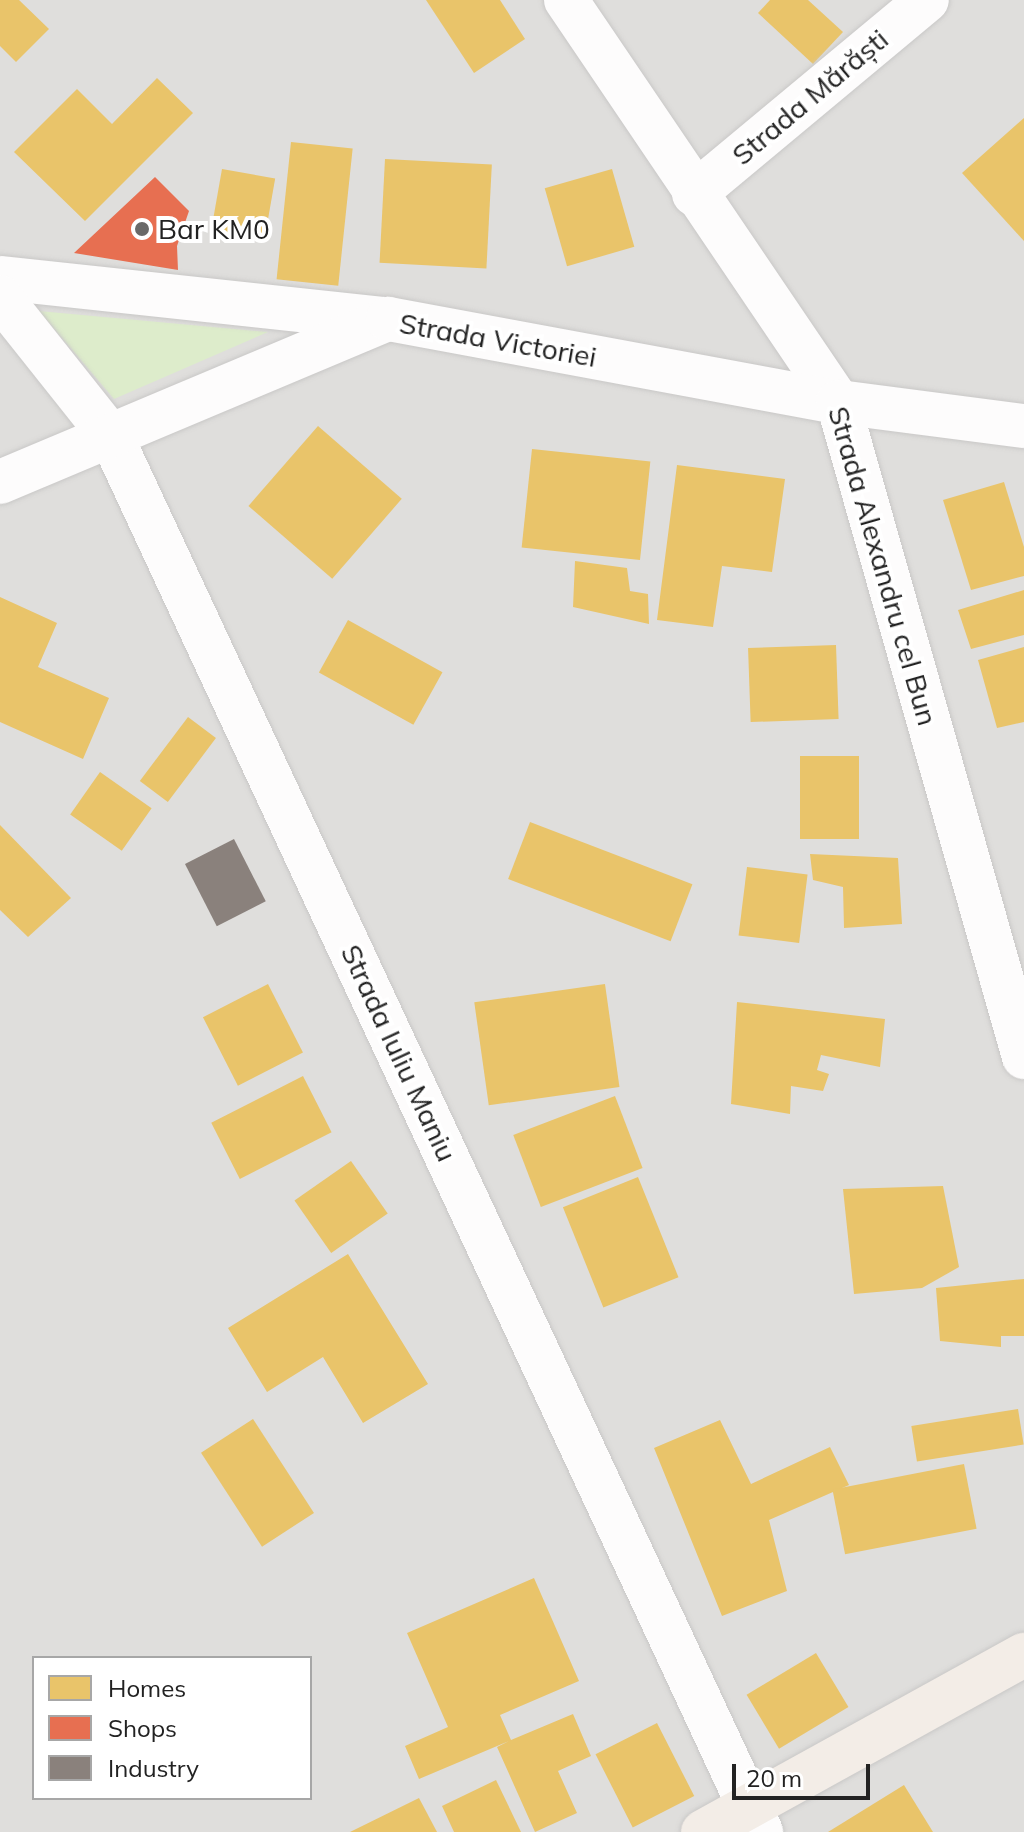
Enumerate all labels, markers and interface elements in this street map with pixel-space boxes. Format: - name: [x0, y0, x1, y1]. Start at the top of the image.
- street label: Strada Mărăști: [725, 22, 895, 172]
- place label: Bar KM0: [158, 212, 270, 246]
- marker: Bar KM0: [133, 220, 151, 238]
- street label: Strada Victoriei: [397, 306, 599, 374]
- street label: Strada Alexandru cel Bun: [821, 403, 945, 729]
- street label: Strada Iuliu Maniu: [334, 939, 464, 1167]
- legend: [32, 1656, 312, 1800]
- text: Homes: [108, 1673, 186, 1703]
- text: Shops: [108, 1713, 177, 1743]
- scale bar: [736, 1748, 874, 1798]
- text: Industry: [108, 1753, 199, 1783]
- text: 20 m: [746, 1763, 802, 1793]

